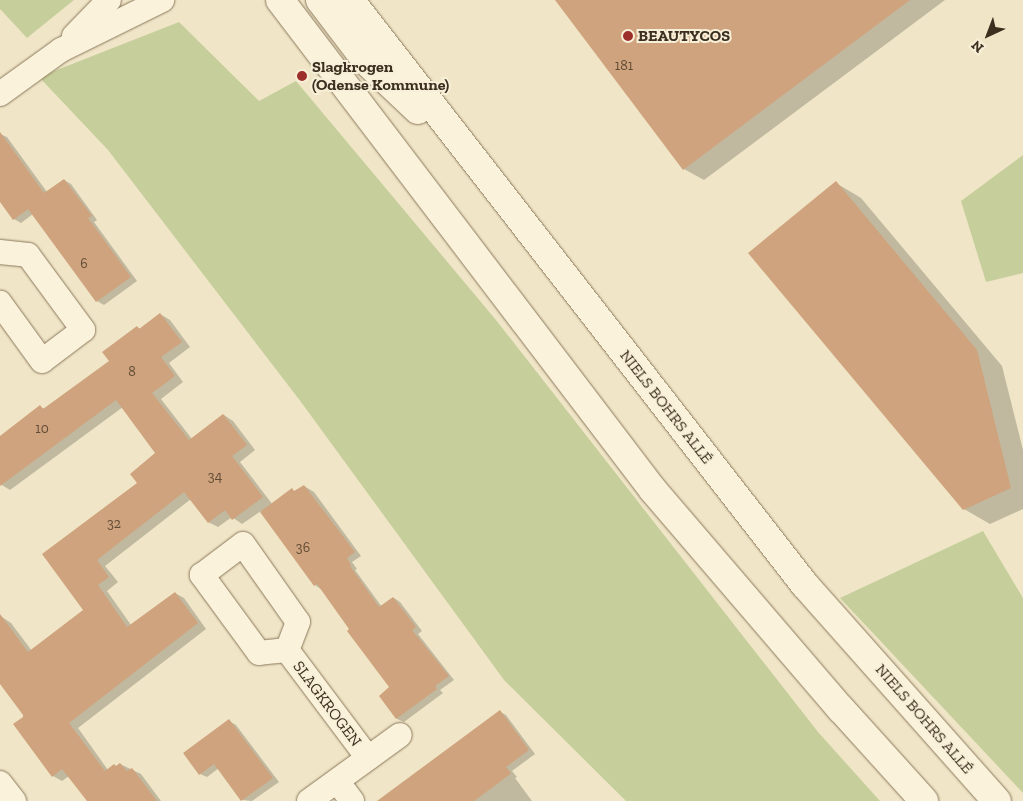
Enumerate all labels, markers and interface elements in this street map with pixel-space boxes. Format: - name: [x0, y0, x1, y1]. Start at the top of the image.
- north arrow: [963, 10, 1013, 60]
- place label: BEAUTYCOS: [638, 26, 730, 46]
- marker: BEAUTYCOS: [622, 30, 634, 42]
- text: N: [968, 36, 987, 56]
- place label: Slagkrogen (Odense Kommune): [312, 57, 449, 95]
- house number: 181: [615, 58, 633, 74]
- marker: Slagkrogen (Odense Kommune): [296, 70, 308, 82]
- house number: 6: [80, 256, 88, 272]
- street label: NIELS BOHRS ALLÉ: [615, 346, 717, 468]
- house number: 8: [128, 364, 136, 380]
- house number: 10: [35, 421, 49, 437]
- house number: 34: [208, 469, 222, 485]
- house number: 32: [107, 516, 121, 532]
- house number: 36: [296, 540, 310, 556]
- street label: SLAGKROGEN: [289, 657, 365, 751]
- street label: NIELS BOHRS ALLÉ: [871, 660, 977, 778]

